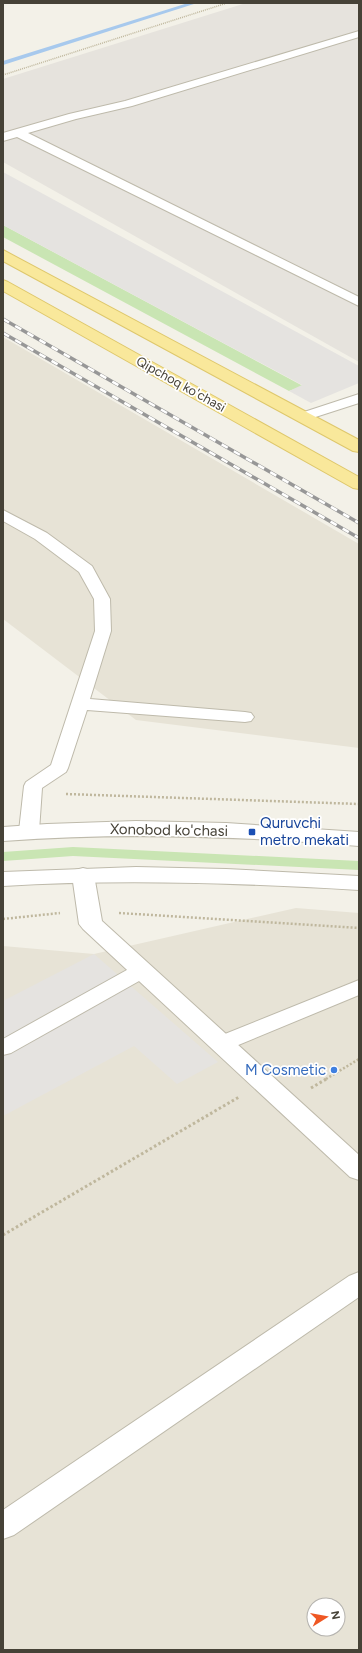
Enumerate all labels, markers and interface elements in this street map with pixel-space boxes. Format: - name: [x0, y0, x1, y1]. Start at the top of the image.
- street label: Qipchoq ko'chasi: [134, 353, 228, 415]
- place label: Quruvchi metro mekati: [260, 814, 349, 849]
- street label: Xonobod ko'chasi: [110, 820, 228, 840]
- marker: Quruvchi metro mekati: [247, 827, 257, 837]
- place label: M Cosmetic: [245, 1061, 326, 1079]
- marker: M Cosmetic: [329, 1065, 339, 1075]
- north arrow: [306, 1597, 346, 1637]
- text: N: [328, 1610, 343, 1621]

